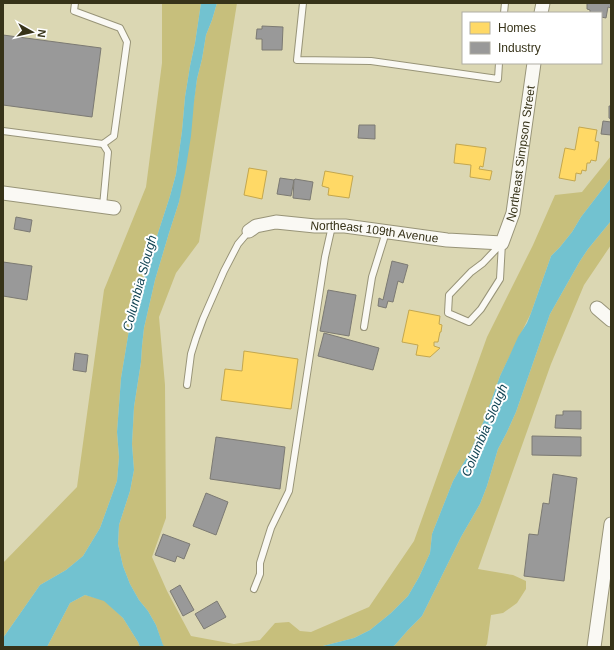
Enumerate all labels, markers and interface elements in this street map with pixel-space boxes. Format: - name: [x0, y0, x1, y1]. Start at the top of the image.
- north arrow: [12, 12, 52, 52]
- legend: [462, 12, 602, 64]
- text: Homes: [498, 21, 536, 35]
- text: N: [35, 29, 48, 38]
- text: Industry: [498, 41, 541, 55]
- street label: Northeast Simpson Street: [503, 84, 538, 224]
- street label: Northeast 109th Avenue: [310, 219, 440, 246]
- water label: Columbia Slough: [119, 233, 160, 333]
- water label: Columbia Slough: [458, 382, 511, 479]

